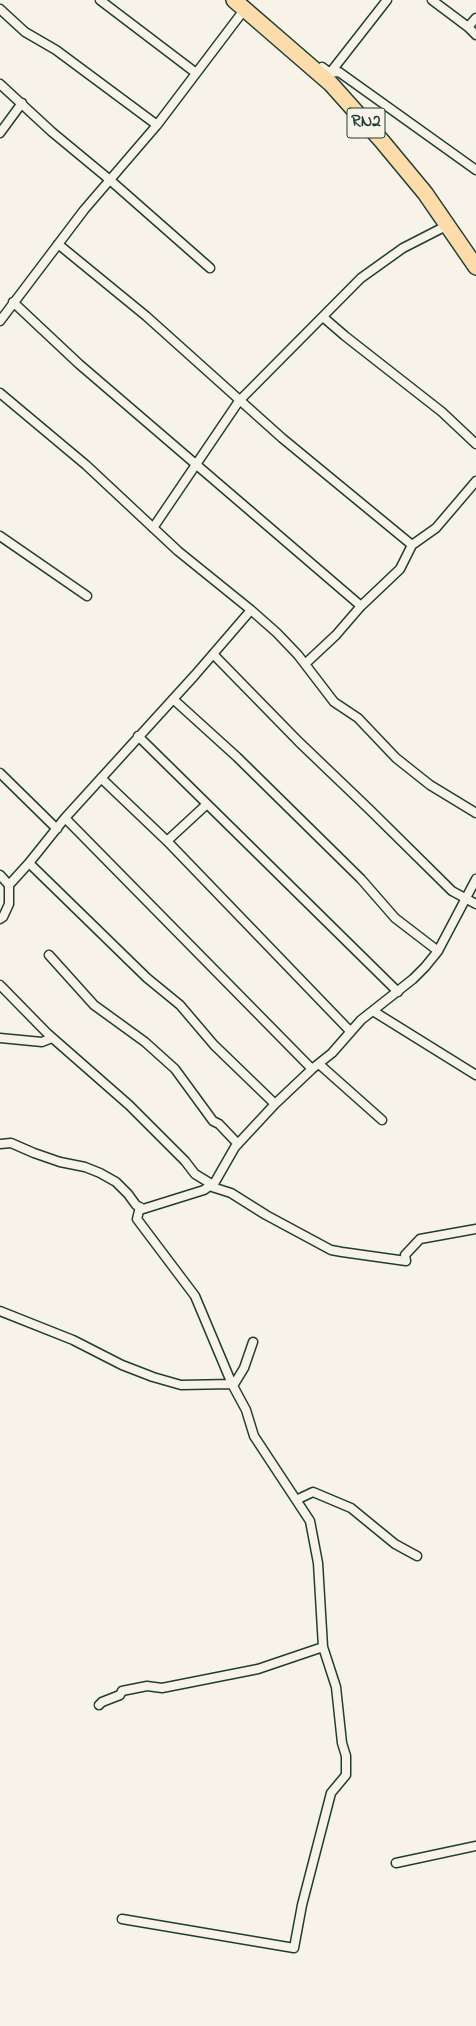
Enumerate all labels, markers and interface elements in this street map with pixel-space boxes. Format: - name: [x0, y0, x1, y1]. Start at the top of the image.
- road number: RN2: [347, 108, 385, 138]

